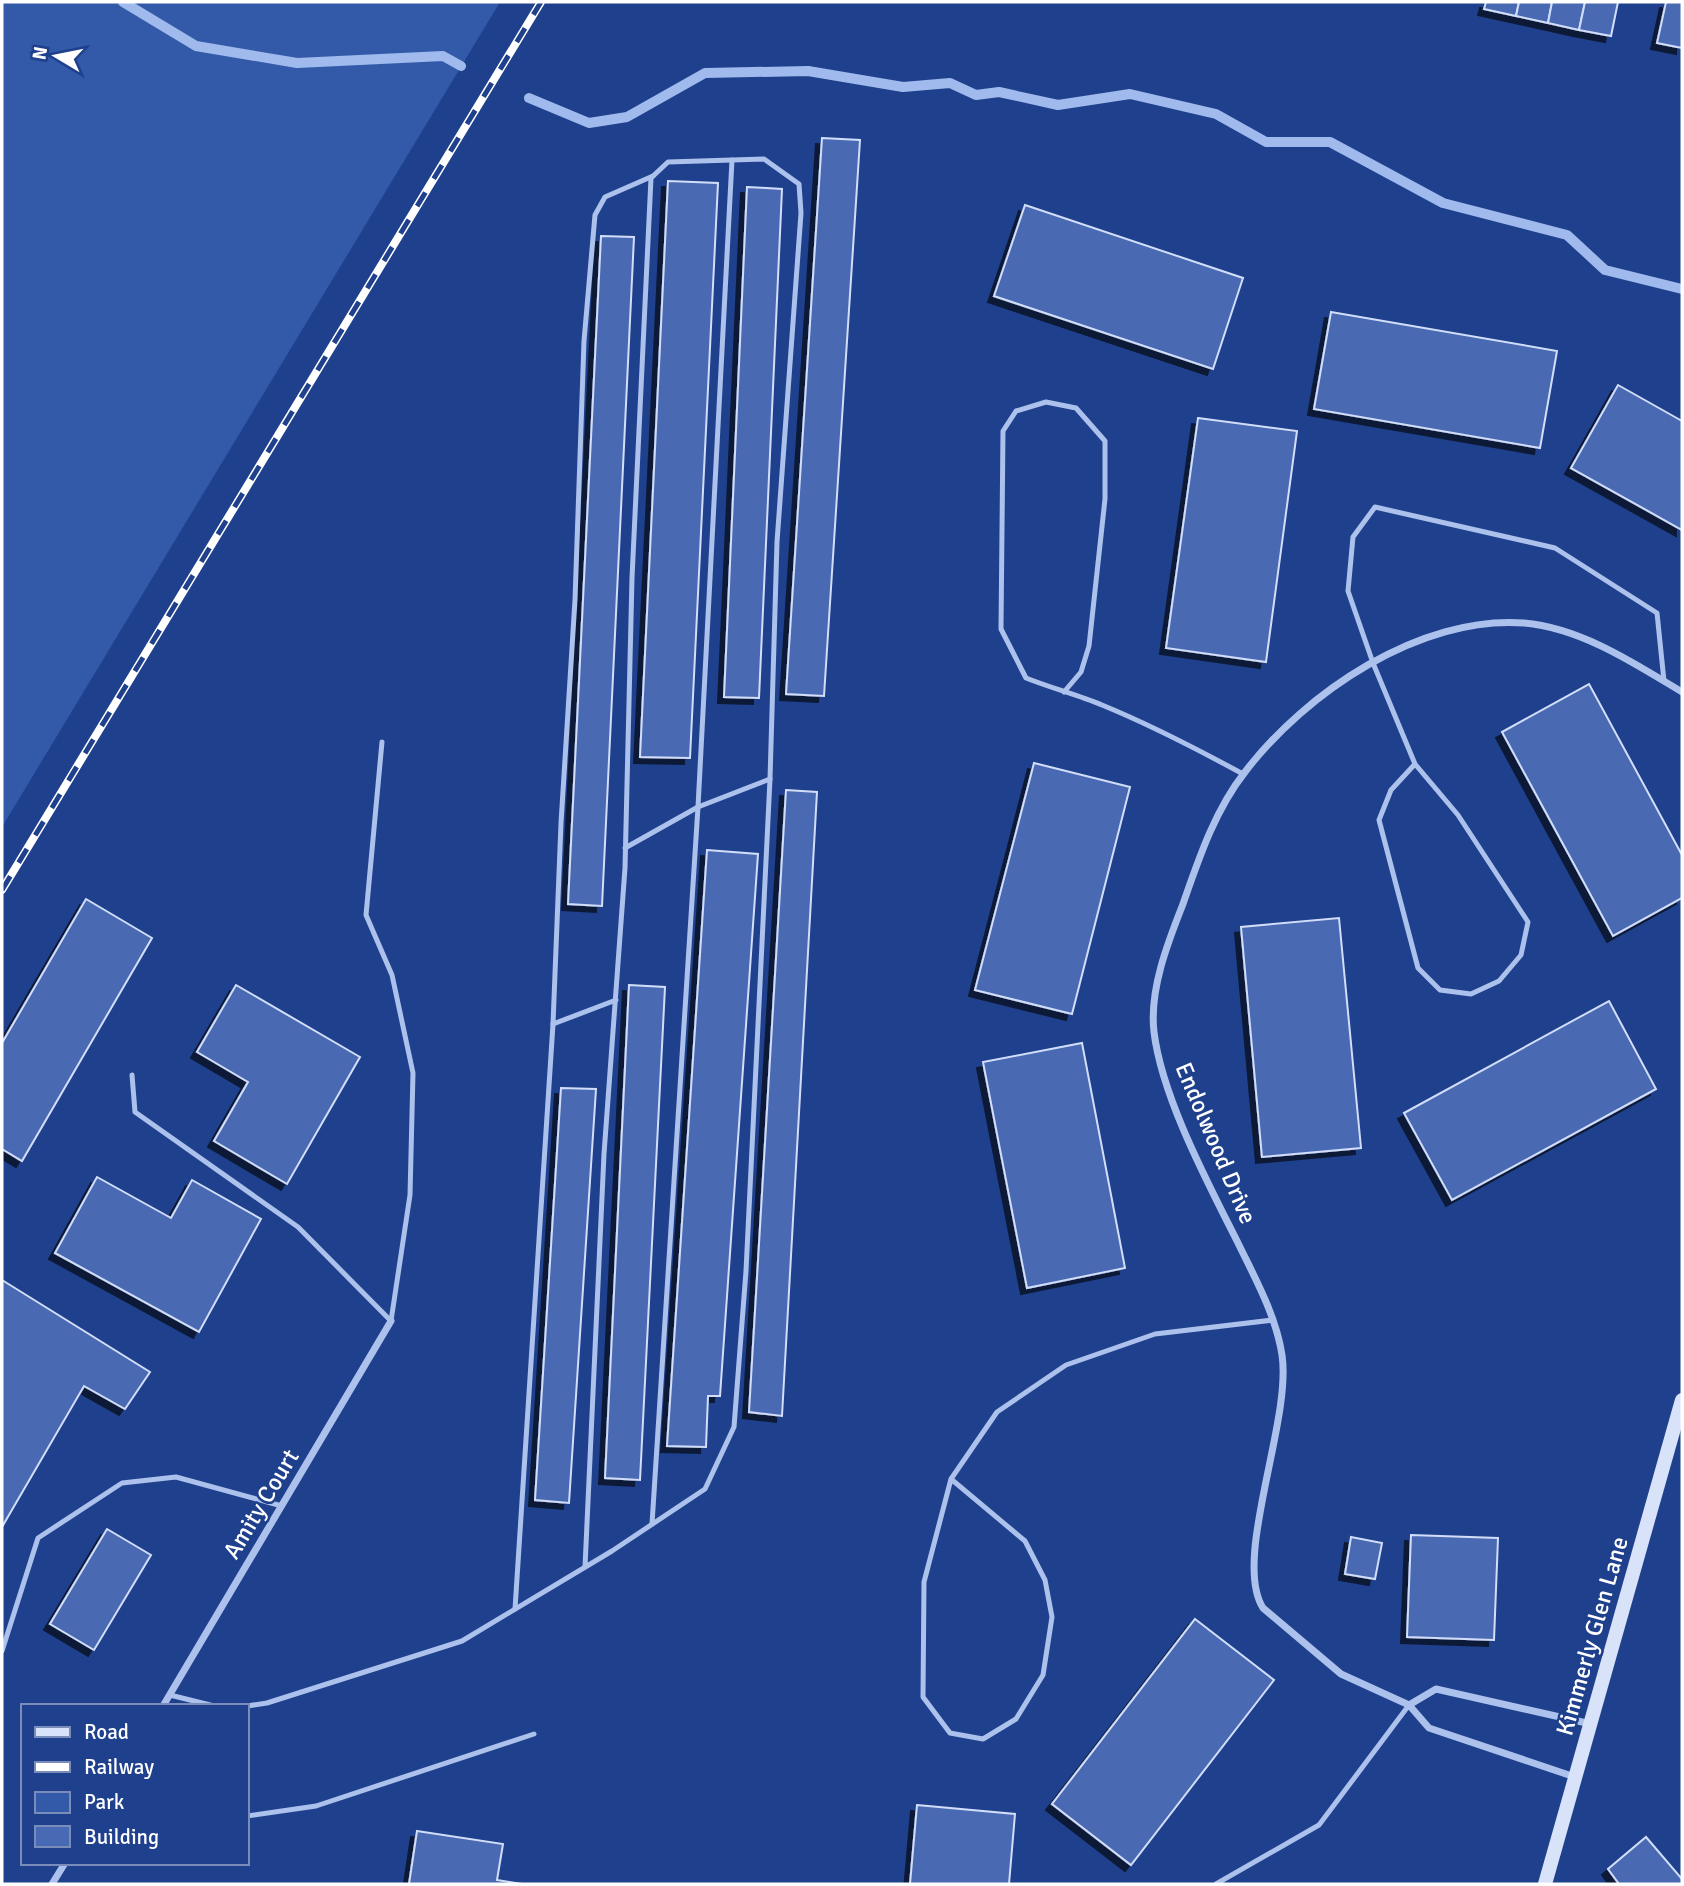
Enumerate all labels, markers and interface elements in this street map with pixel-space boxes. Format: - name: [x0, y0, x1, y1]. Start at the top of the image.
- north arrow: [21, 21, 91, 91]
- text: N: [27, 45, 53, 62]
- street label: Endolwood Drive: [1169, 1058, 1263, 1228]
- street label: Amity Court: [217, 1444, 305, 1564]
- street label: Kimmerly Glen Lane: [1549, 1533, 1635, 1739]
- legend: [21, 1704, 248, 1865]
- text: Road: [84, 1719, 129, 1745]
- text: Railway: [84, 1754, 154, 1780]
- text: Park: [84, 1789, 125, 1815]
- text: Building: [84, 1824, 159, 1850]

